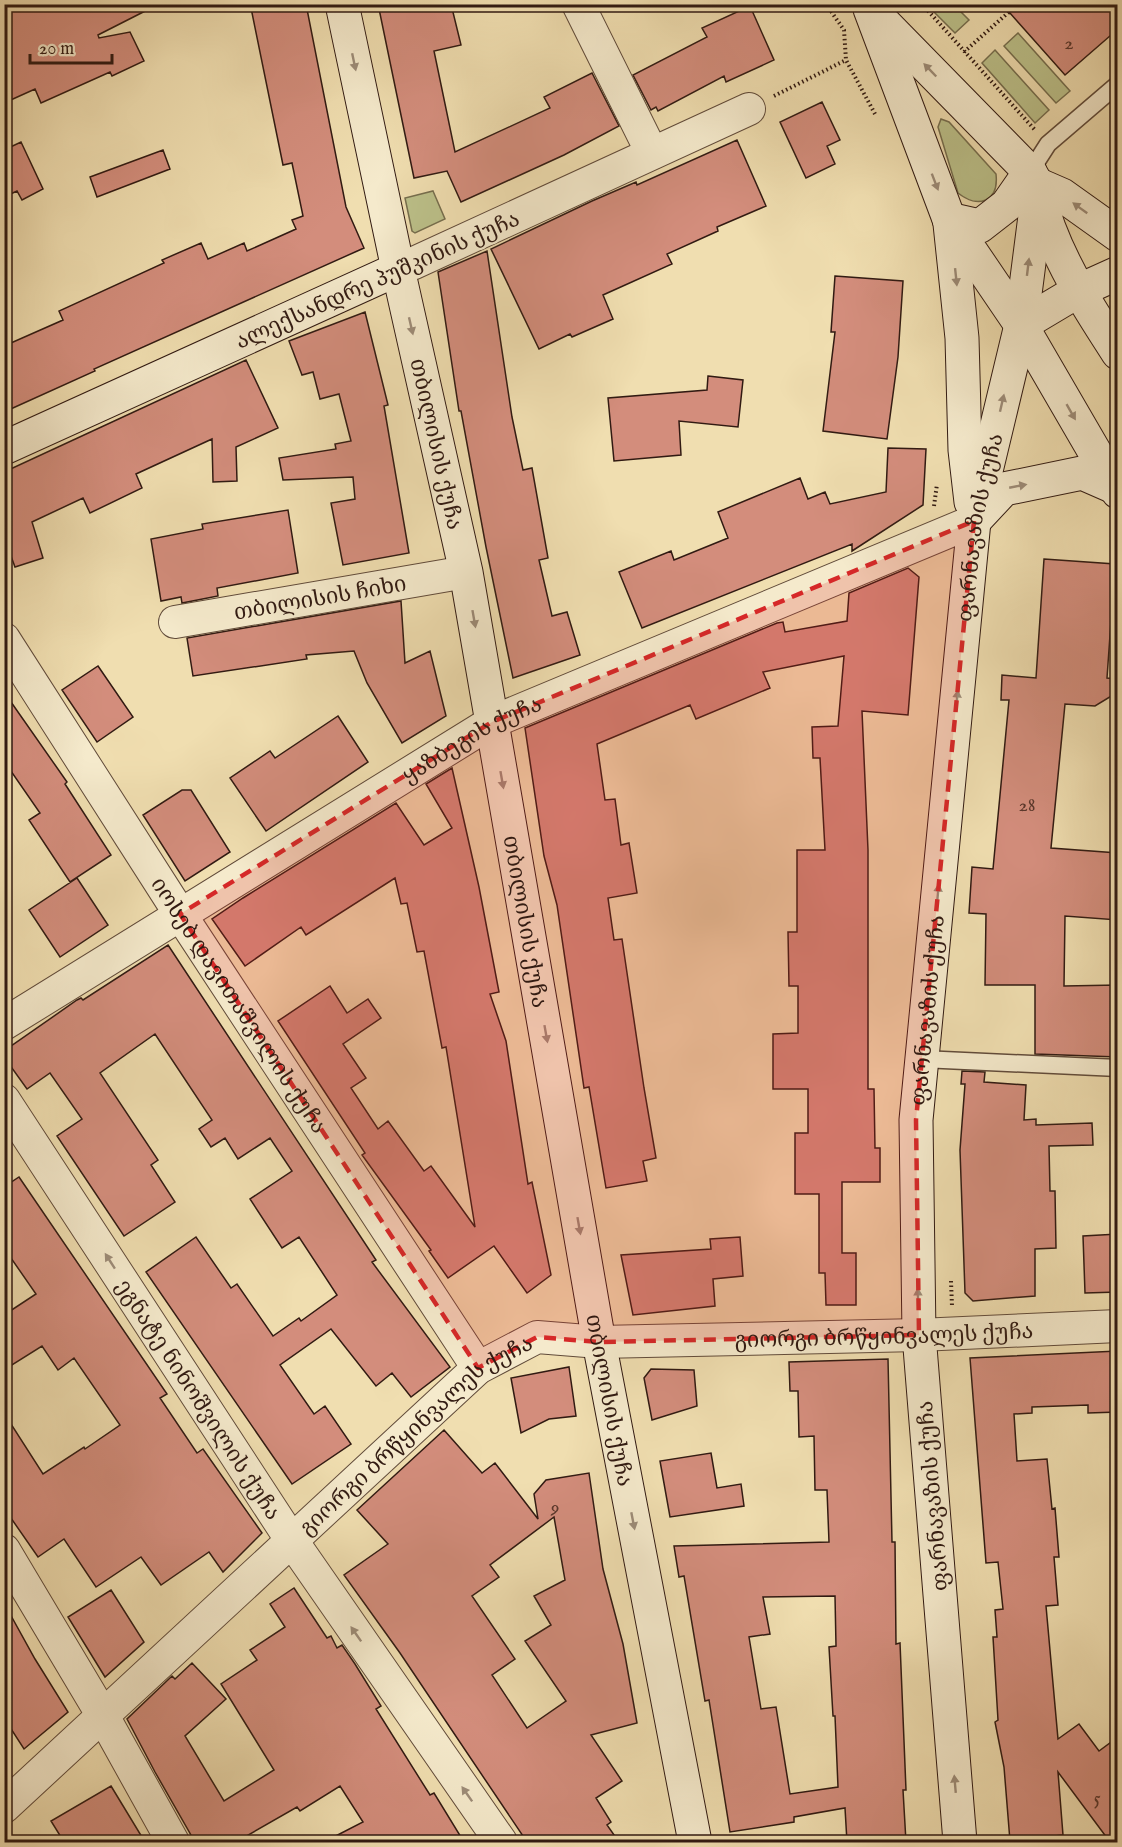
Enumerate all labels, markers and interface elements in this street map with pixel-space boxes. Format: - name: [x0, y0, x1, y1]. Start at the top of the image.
- scale bar: [30, 27, 112, 65]
- house number: 2: [1064, 31, 1074, 56]
- text: 20 m: [39, 38, 74, 61]
- one-way arrow: [350, 52, 359, 71]
- one-way arrow: [923, 63, 937, 78]
- one-way arrow: [931, 173, 941, 191]
- one-way arrow: [1072, 202, 1088, 214]
- street label: ალექსანდრე პუშკინის ქუჩა: [231, 205, 524, 356]
- one-way arrow: [1024, 257, 1033, 276]
- one-way arrow: [951, 268, 960, 287]
- one-way arrow: [407, 316, 416, 335]
- street label: თბილისის ქუჩა: [402, 356, 468, 533]
- one-way arrow: [998, 394, 1008, 412]
- one-way arrow: [1066, 404, 1076, 421]
- street label: ფარნავაზის ქუჩა: [952, 431, 1011, 623]
- one-way arrow: [1009, 481, 1028, 490]
- street label: თბილისის ჩიხი: [232, 570, 409, 628]
- one-way arrow: [470, 609, 479, 628]
- one-way arrow: [952, 689, 962, 708]
- street label: ყაზბეგის ქუჩა: [397, 691, 546, 790]
- one-way arrow: [498, 770, 507, 789]
- house number: 28: [1018, 793, 1036, 818]
- street label: თბილისის ქუჩა: [496, 833, 553, 1010]
- street label: იოსებ დავითაშვილის ქუჩა: [144, 872, 332, 1139]
- one-way arrow: [933, 883, 943, 902]
- street label: ფარნავაზის ქუჩა: [905, 914, 952, 1107]
- one-way arrow: [542, 1024, 551, 1043]
- one-way arrow: [575, 1217, 584, 1236]
- one-way arrow: [105, 1253, 116, 1269]
- street label: ეგნატე ნინოშვილის ქუჩა: [109, 1274, 286, 1526]
- one-way arrow: [913, 1287, 923, 1306]
- street label: თბილისის ქუჩა: [578, 1312, 638, 1489]
- street label: გიორგი ბრწყინვალეს ქუჩა: [734, 1318, 1034, 1355]
- street label: გიორგი ბრწყინვალეს ქუჩა: [294, 1330, 538, 1542]
- street label: ფარნავაზის ქუჩა: [912, 1399, 956, 1592]
- house number: 9: [550, 1495, 559, 1520]
- one-way arrow: [629, 1512, 638, 1531]
- one-way arrow: [351, 1626, 362, 1642]
- one-way arrow: [950, 1775, 960, 1794]
- house number: 5: [1093, 1786, 1101, 1811]
- one-way arrow: [461, 1787, 473, 1803]

